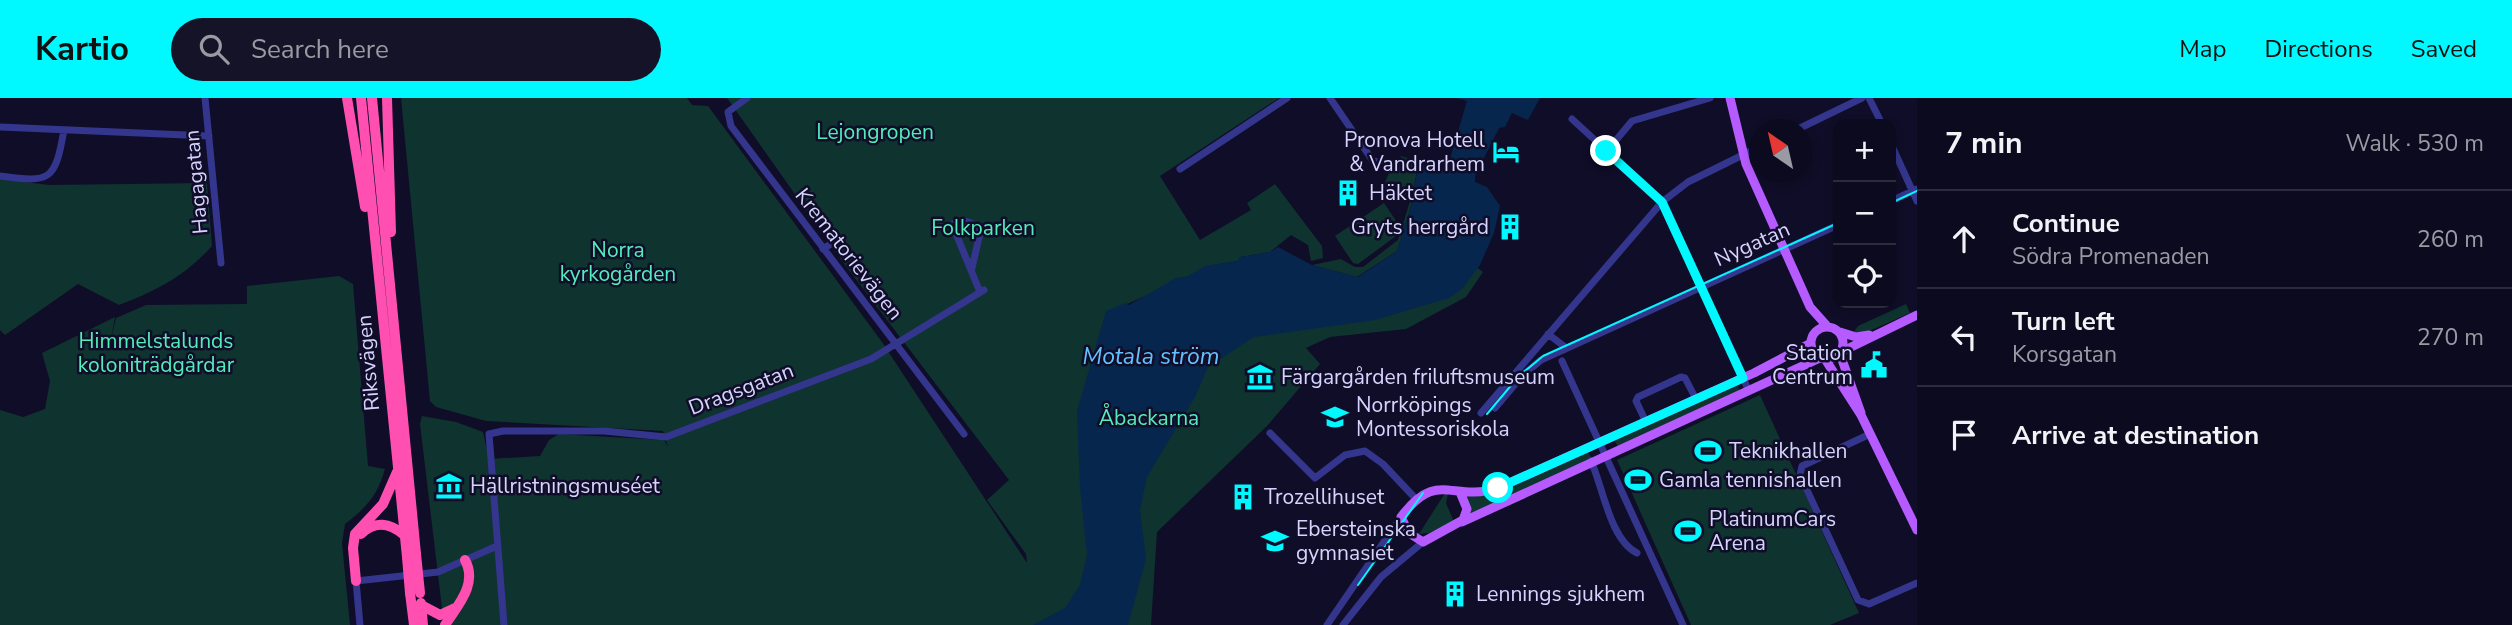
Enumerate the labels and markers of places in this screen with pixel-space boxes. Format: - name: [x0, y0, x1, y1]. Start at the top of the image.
- place label: Pronova Hotell & Vandrarhem: [1344, 126, 1486, 178]
- hotel icon: Pronova Hotell & Vandrarhem: [1491, 137, 1521, 167]
- building icon: Häktet: [1333, 178, 1363, 208]
- place label: Häktet: [1369, 179, 1433, 207]
- building icon: Gryts herrgård: [1495, 212, 1525, 242]
- place label: Gryts herrgård: [1351, 213, 1489, 241]
- place label: Station Centrum: [1772, 339, 1853, 391]
- public building icon: Station Centrum: [1859, 350, 1889, 380]
- museum icon: Färgargården friluftsmuseum: [1245, 362, 1275, 392]
- place label: Färgargården friluftsmuseum: [1281, 363, 1555, 391]
- place label: Norrköpings Montessoriskola: [1356, 391, 1510, 443]
- school or university icon: Norrköpings Montessoriskola: [1320, 402, 1350, 432]
- sports icon: Teknikhallen: [1693, 436, 1723, 466]
- place label: Teknikhallen: [1729, 437, 1848, 465]
- sports icon: Gamla tennishallen: [1623, 465, 1653, 495]
- place label: Gamla tennishallen: [1659, 466, 1842, 494]
- museum icon: Hällristningsmuséet: [434, 471, 464, 501]
- place label: Hällristningsmuséet: [470, 472, 661, 500]
- building icon: Trozellihuset: [1228, 482, 1258, 512]
- place label: Trozellihuset: [1264, 483, 1385, 511]
- place label: PlatinumCars Arena: [1709, 505, 1836, 557]
- place label: Ebersteinska gymnasiet: [1296, 515, 1416, 567]
- sports icon: PlatinumCars Arena: [1673, 516, 1703, 546]
- school or university icon: Ebersteinska gymnasiet: [1260, 526, 1290, 556]
- building icon: Lennings sjukhem: [1440, 579, 1470, 609]
- place label: Lennings sjukhem: [1476, 580, 1645, 608]

